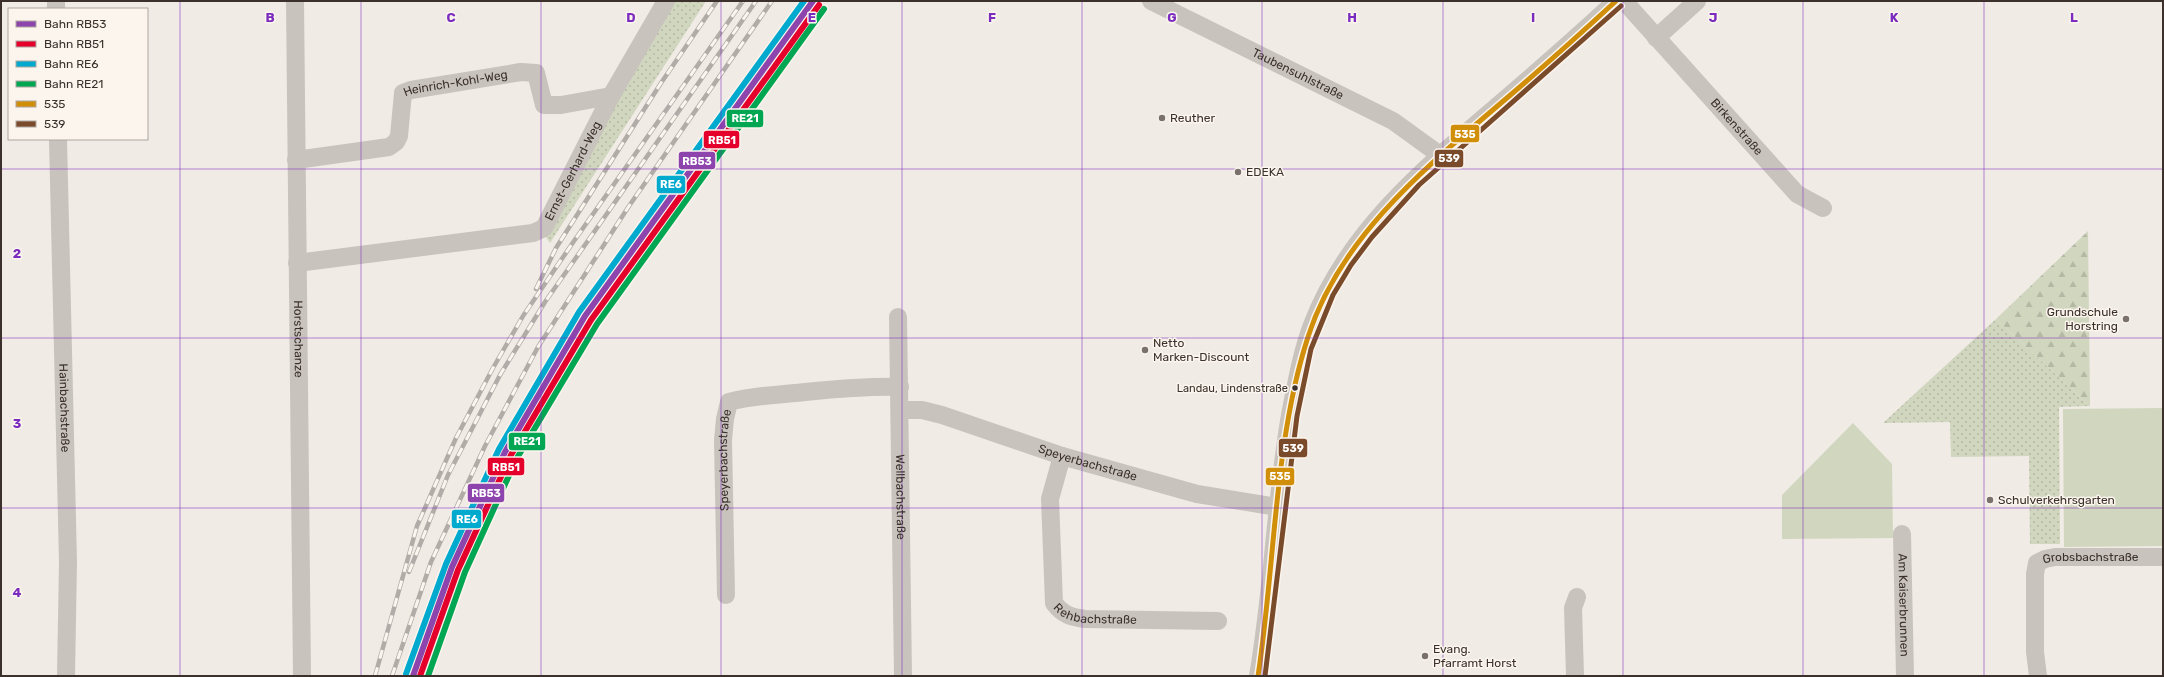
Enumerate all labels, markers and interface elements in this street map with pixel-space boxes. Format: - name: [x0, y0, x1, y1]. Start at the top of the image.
- legend: [8, 8, 148, 140]
- text: B: [265, 10, 275, 25]
- text: C: [446, 10, 456, 25]
- text: D: [626, 10, 636, 25]
- text: E: [808, 10, 816, 25]
- text: F: [988, 10, 996, 25]
- text: G: [1167, 10, 1177, 25]
- text: H: [1347, 10, 1357, 25]
- text: I: [1531, 10, 1535, 25]
- text: J: [1709, 10, 1717, 25]
- text: K: [1890, 10, 1899, 25]
- text: L: [2070, 10, 2078, 25]
- text: Bahn RB53: [44, 17, 106, 31]
- text: Bahn RB51: [44, 37, 104, 51]
- street label: Taubensuhlstraße: [1250, 45, 1346, 103]
- text: Bahn RE6: [44, 57, 99, 71]
- street label: Heinrich-Kohl-Weg: [401, 67, 509, 99]
- text: Bahn RE21: [44, 77, 103, 91]
- street label: Birkenstraße: [1708, 96, 1766, 158]
- text: 535: [44, 97, 65, 111]
- line badge: RE21: [726, 109, 764, 128]
- place label: Reuther: [1170, 111, 1215, 125]
- text: RE21: [731, 112, 759, 125]
- marker: Reuther: [1157, 113, 1167, 123]
- text: 539: [44, 117, 65, 131]
- street label: Ernst-Gerhard-Weg: [542, 119, 604, 223]
- line badge: 535: [1450, 124, 1480, 143]
- text: 535: [1454, 128, 1476, 141]
- line badge: RB51: [703, 130, 740, 149]
- text: RB51: [708, 134, 736, 147]
- line badge: 539: [1434, 149, 1464, 168]
- line badge: RB53: [678, 151, 716, 170]
- text: 539: [1438, 152, 1460, 165]
- text: RB53: [682, 155, 712, 168]
- place label: EDEKA: [1246, 165, 1284, 179]
- marker: EDEKA: [1233, 167, 1243, 177]
- line badge: RE6: [656, 175, 686, 194]
- text: RE6: [660, 178, 682, 191]
- text: 2: [13, 246, 21, 261]
- street label: Horstschanze: [291, 300, 306, 378]
- place label: Grundschule Horstring: [2047, 305, 2118, 333]
- marker: Grundschule Horstring: [2121, 314, 2131, 324]
- place label: Netto Marken-Discount: [1153, 336, 1250, 364]
- marker: Netto Marken-Discount: [1140, 345, 1150, 355]
- street label: Hainbachstraße: [56, 363, 72, 453]
- place label: Landau, Lindenstraße: [1177, 382, 1288, 395]
- marker: Landau, Lindenstraße: [1290, 383, 1300, 393]
- street label: Speyerbachstraße: [716, 407, 734, 511]
- text: 3: [13, 416, 22, 431]
- line badge: RE21: [508, 432, 546, 451]
- text: RE21: [513, 435, 541, 448]
- line badge: 539: [1278, 438, 1308, 458]
- street label: Speyerbachstraße: [1036, 441, 1139, 484]
- text: 539: [1282, 442, 1304, 455]
- street label: Wellbachstraße: [893, 454, 908, 540]
- line badge: RB51: [487, 457, 525, 476]
- text: RB51: [492, 461, 520, 474]
- line badge: 535: [1265, 467, 1295, 486]
- text: 535: [1269, 470, 1291, 483]
- line badge: RB53: [467, 483, 505, 503]
- text: RB53: [471, 487, 501, 500]
- place label: Schulverkehrsgarten: [1998, 493, 2115, 507]
- marker: Schulverkehrsgarten: [1985, 495, 1995, 505]
- line badge: RE6: [451, 509, 482, 529]
- text: RE6: [456, 513, 478, 526]
- street label: Grobsbachstraße: [2041, 550, 2139, 566]
- street label: Am Kaiserbrunnen: [1895, 553, 1912, 657]
- text: 4: [13, 585, 22, 600]
- street label: Rehbachstraße: [1051, 600, 1137, 627]
- place label: Evang. Pfarramt Horst: [1433, 642, 1517, 670]
- marker: Evang. Pfarramt Horst: [1420, 651, 1430, 661]

